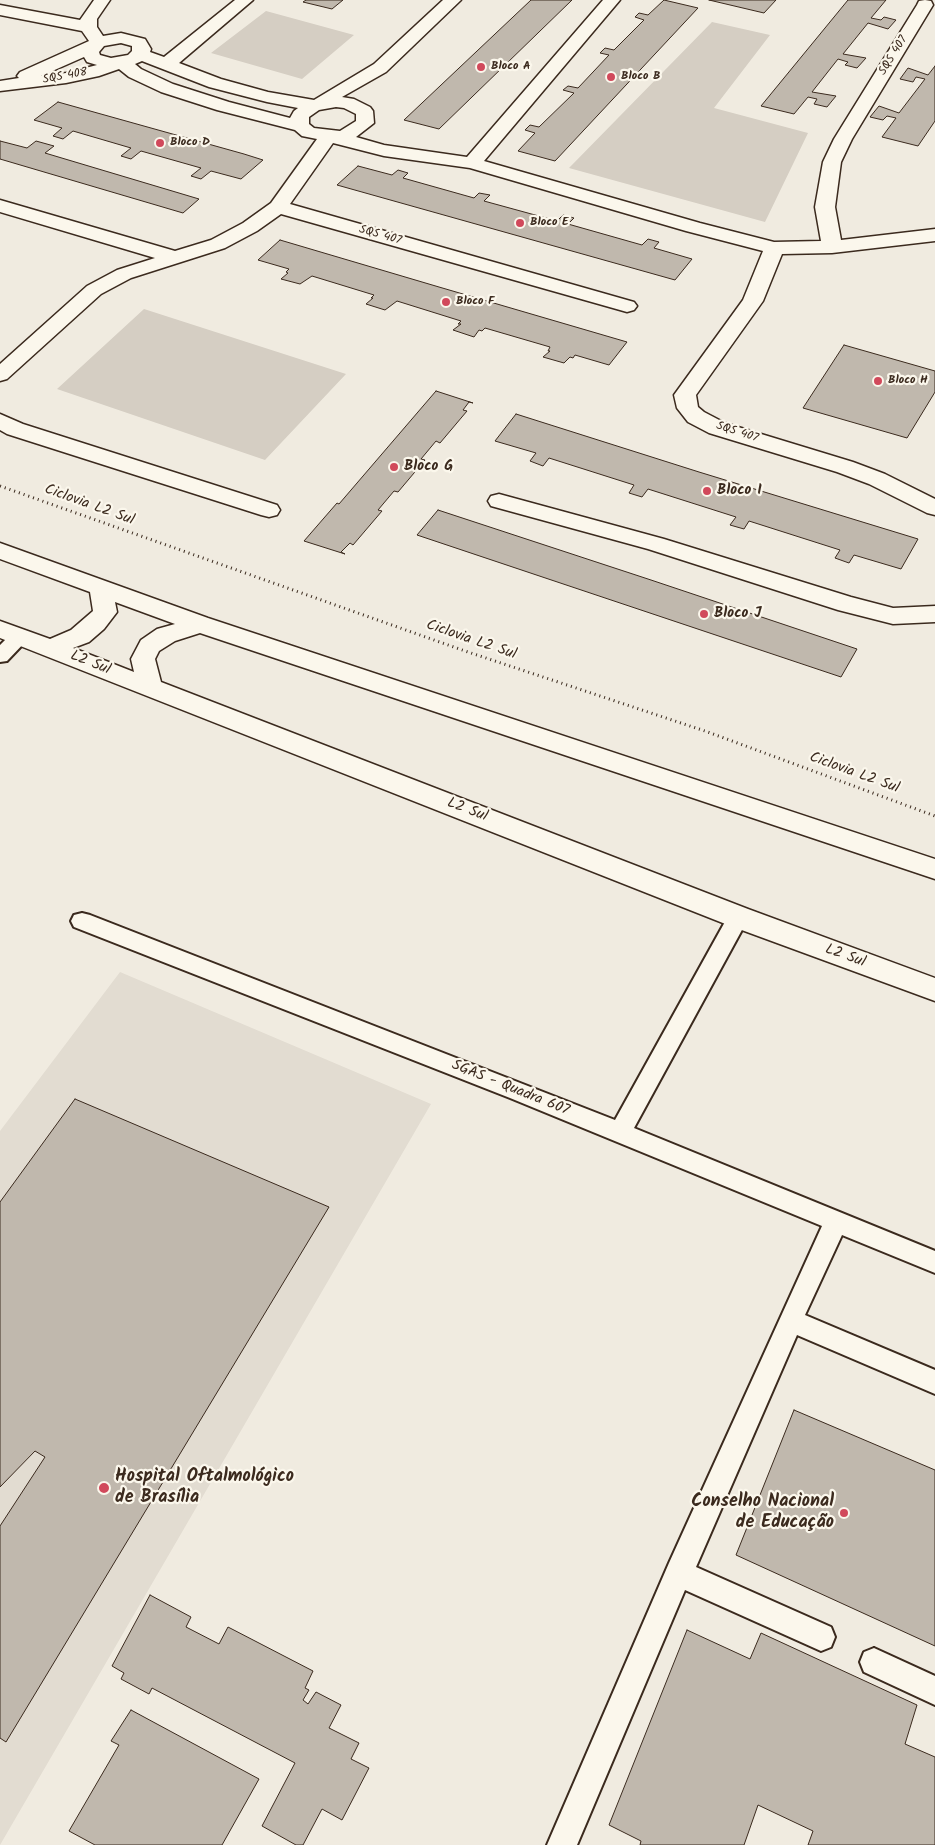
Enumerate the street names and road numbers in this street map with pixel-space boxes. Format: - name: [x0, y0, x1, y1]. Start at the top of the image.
- street label: SQS 407: [876, 34, 912, 78]
- street label: SQS 408: [42, 66, 88, 88]
- street label: SQS 407: [357, 223, 403, 249]
- street label: SQS 407: [714, 419, 760, 447]
- street label: Ciclovia L2 Sul: [42, 481, 136, 531]
- street label: Ciclovia L2 Sul: [423, 617, 519, 665]
- street label: L2 Sul: [67, 648, 113, 680]
- street label: Ciclovia L2 Sul: [807, 749, 901, 799]
- street label: L2 Sul: [444, 795, 490, 827]
- street label: L2 Sul: [822, 941, 868, 973]
- street label: SGAS - Quadra 607: [449, 1057, 571, 1121]

